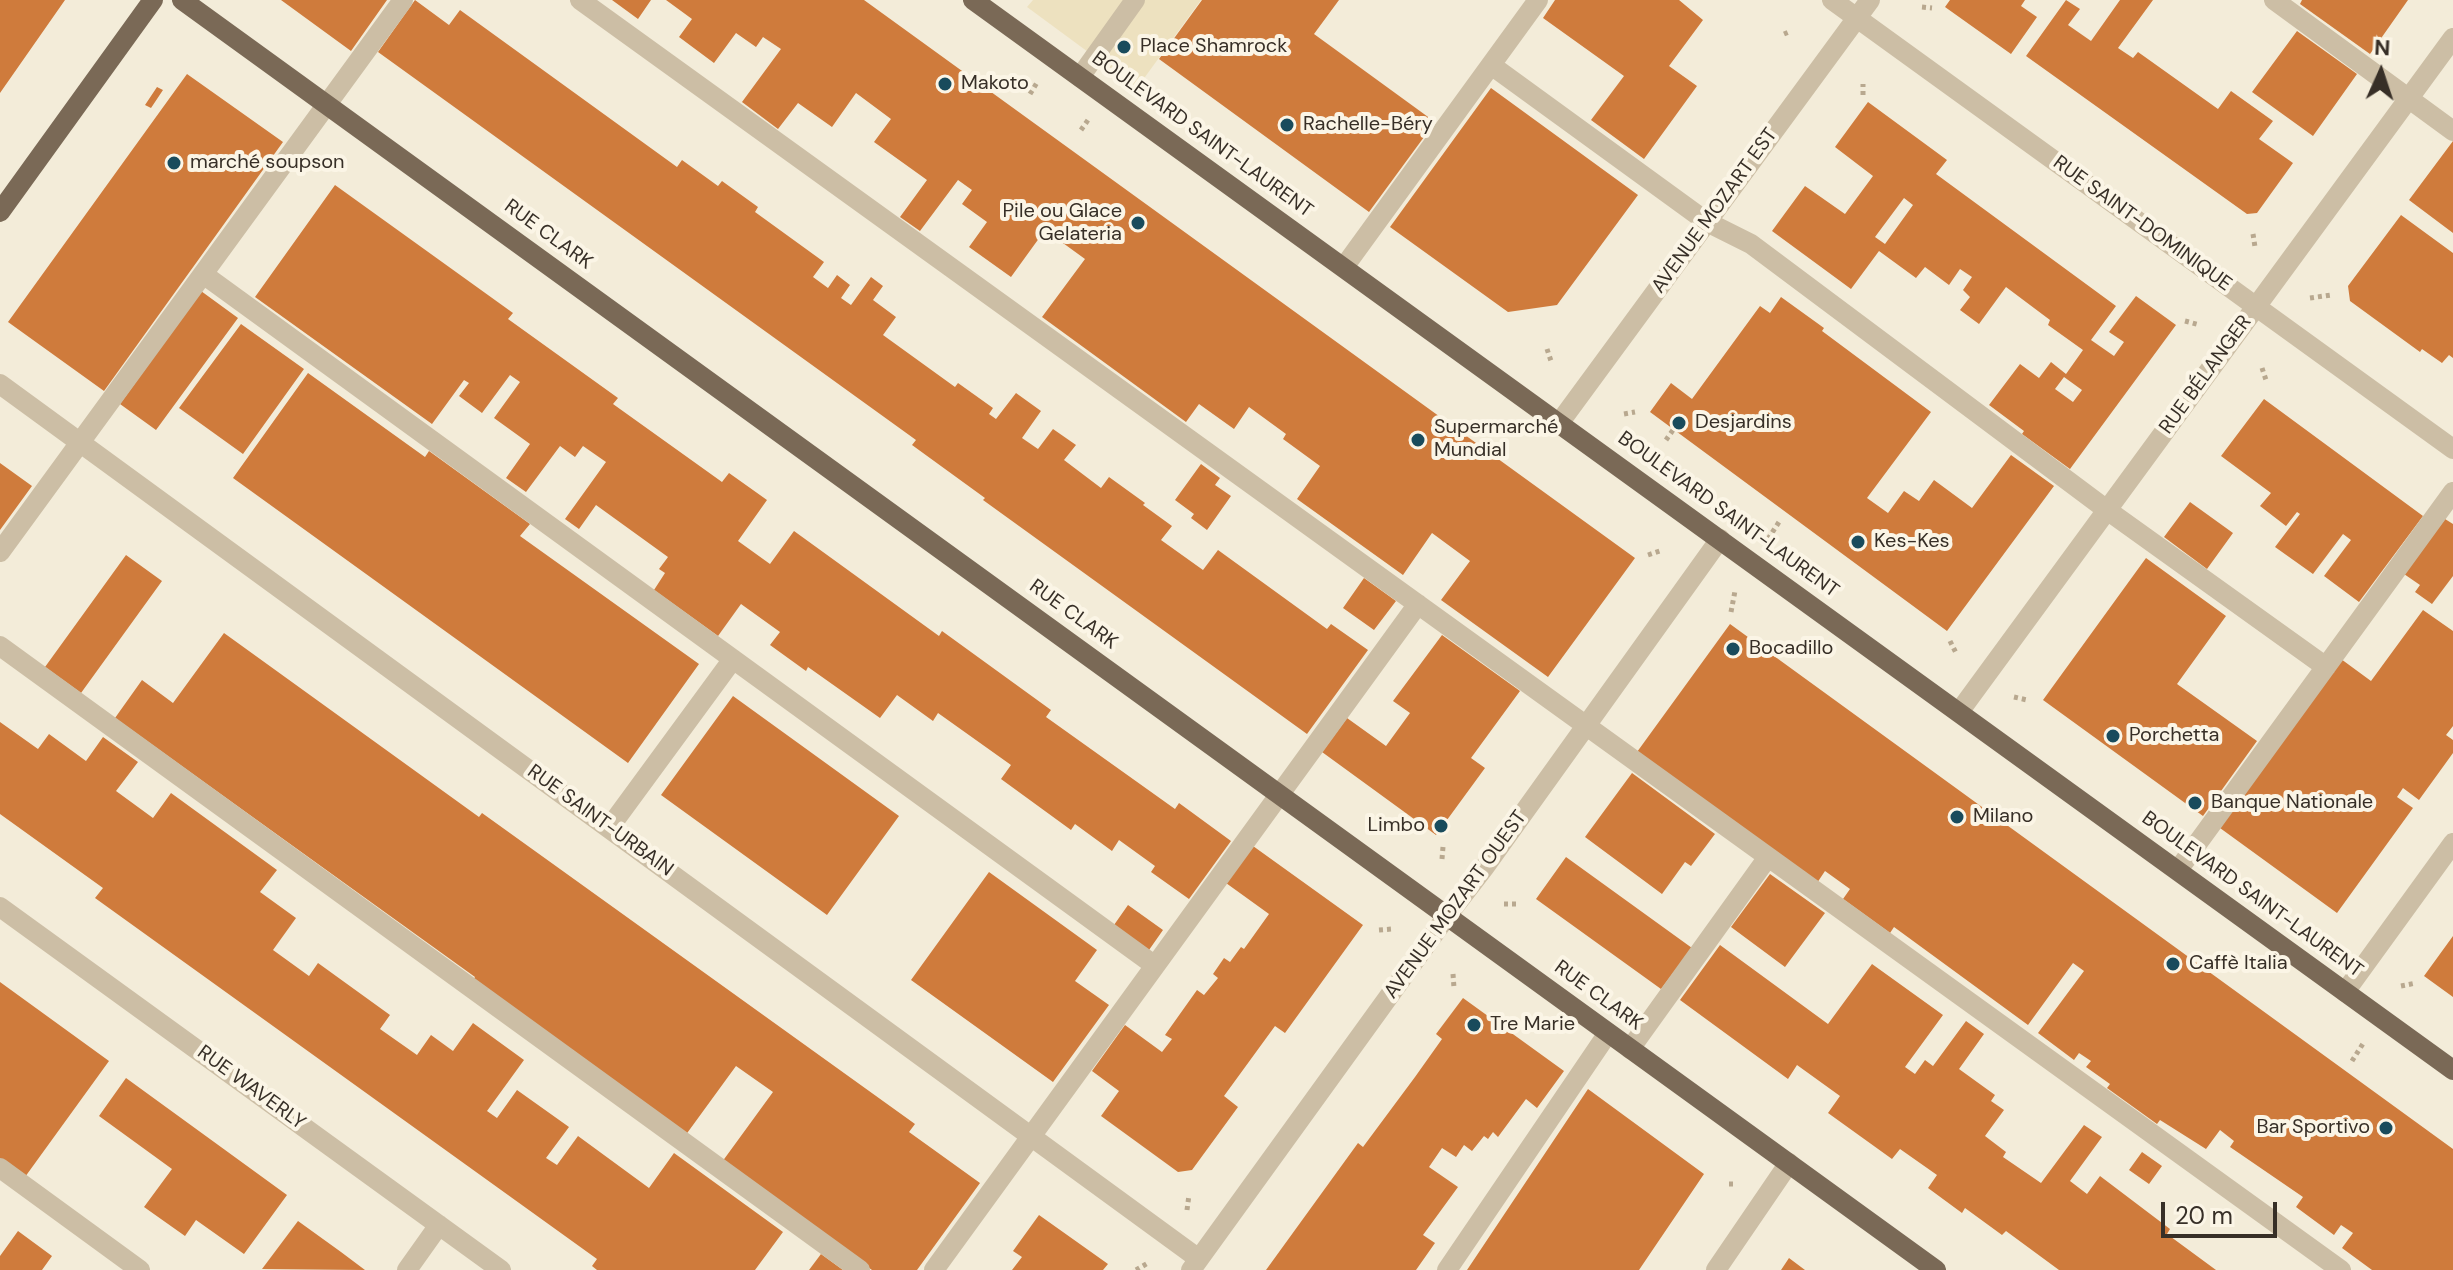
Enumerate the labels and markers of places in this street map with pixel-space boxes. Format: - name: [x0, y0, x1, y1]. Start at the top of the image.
- place label: Place Shamrock: [1140, 35, 1287, 59]
- marker: Place Shamrock: [1115, 38, 1133, 56]
- place label: Makoto: [961, 72, 1029, 96]
- marker: Makoto: [936, 75, 954, 93]
- place label: Rachelle-Béry: [1303, 113, 1433, 137]
- marker: Rachelle-Béry: [1278, 116, 1296, 134]
- place label: marché soupson: [190, 151, 345, 175]
- marker: marché soupson: [165, 154, 183, 172]
- place label: Pile ou Glace Gelateria: [1003, 200, 1122, 247]
- marker: Pile ou Glace Gelateria: [1129, 214, 1147, 232]
- place label: Desjardins: [1695, 411, 1792, 435]
- marker: Desjardins: [1670, 414, 1688, 432]
- place label: Supermarché Mundial: [1434, 416, 1558, 463]
- marker: Supermarché Mundial: [1409, 431, 1427, 449]
- place label: Kes-Kes: [1874, 530, 1950, 554]
- marker: Kes-Kes: [1849, 533, 1867, 551]
- place label: Bocadillo: [1749, 637, 1833, 661]
- marker: Bocadillo: [1724, 640, 1742, 658]
- place label: Porchetta: [2129, 724, 2219, 748]
- marker: Porchetta: [2104, 727, 2122, 745]
- place label: Banque Nationale: [2211, 791, 2373, 815]
- marker: Banque Nationale: [2186, 794, 2204, 812]
- place label: Milano: [1973, 805, 2033, 829]
- marker: Milano: [1948, 808, 1966, 826]
- place label: Limbo: [1367, 814, 1425, 838]
- marker: Limbo: [1432, 817, 1450, 835]
- place label: Caffè Italia: [2189, 952, 2288, 976]
- marker: Caffè Italia: [2164, 955, 2182, 973]
- place label: Tre Marie: [1490, 1013, 1575, 1037]
- marker: Tre Marie: [1465, 1016, 1483, 1034]
- place label: Bar Sportivo: [2256, 1116, 2370, 1140]
- marker: Bar Sportivo: [2377, 1119, 2395, 1137]

